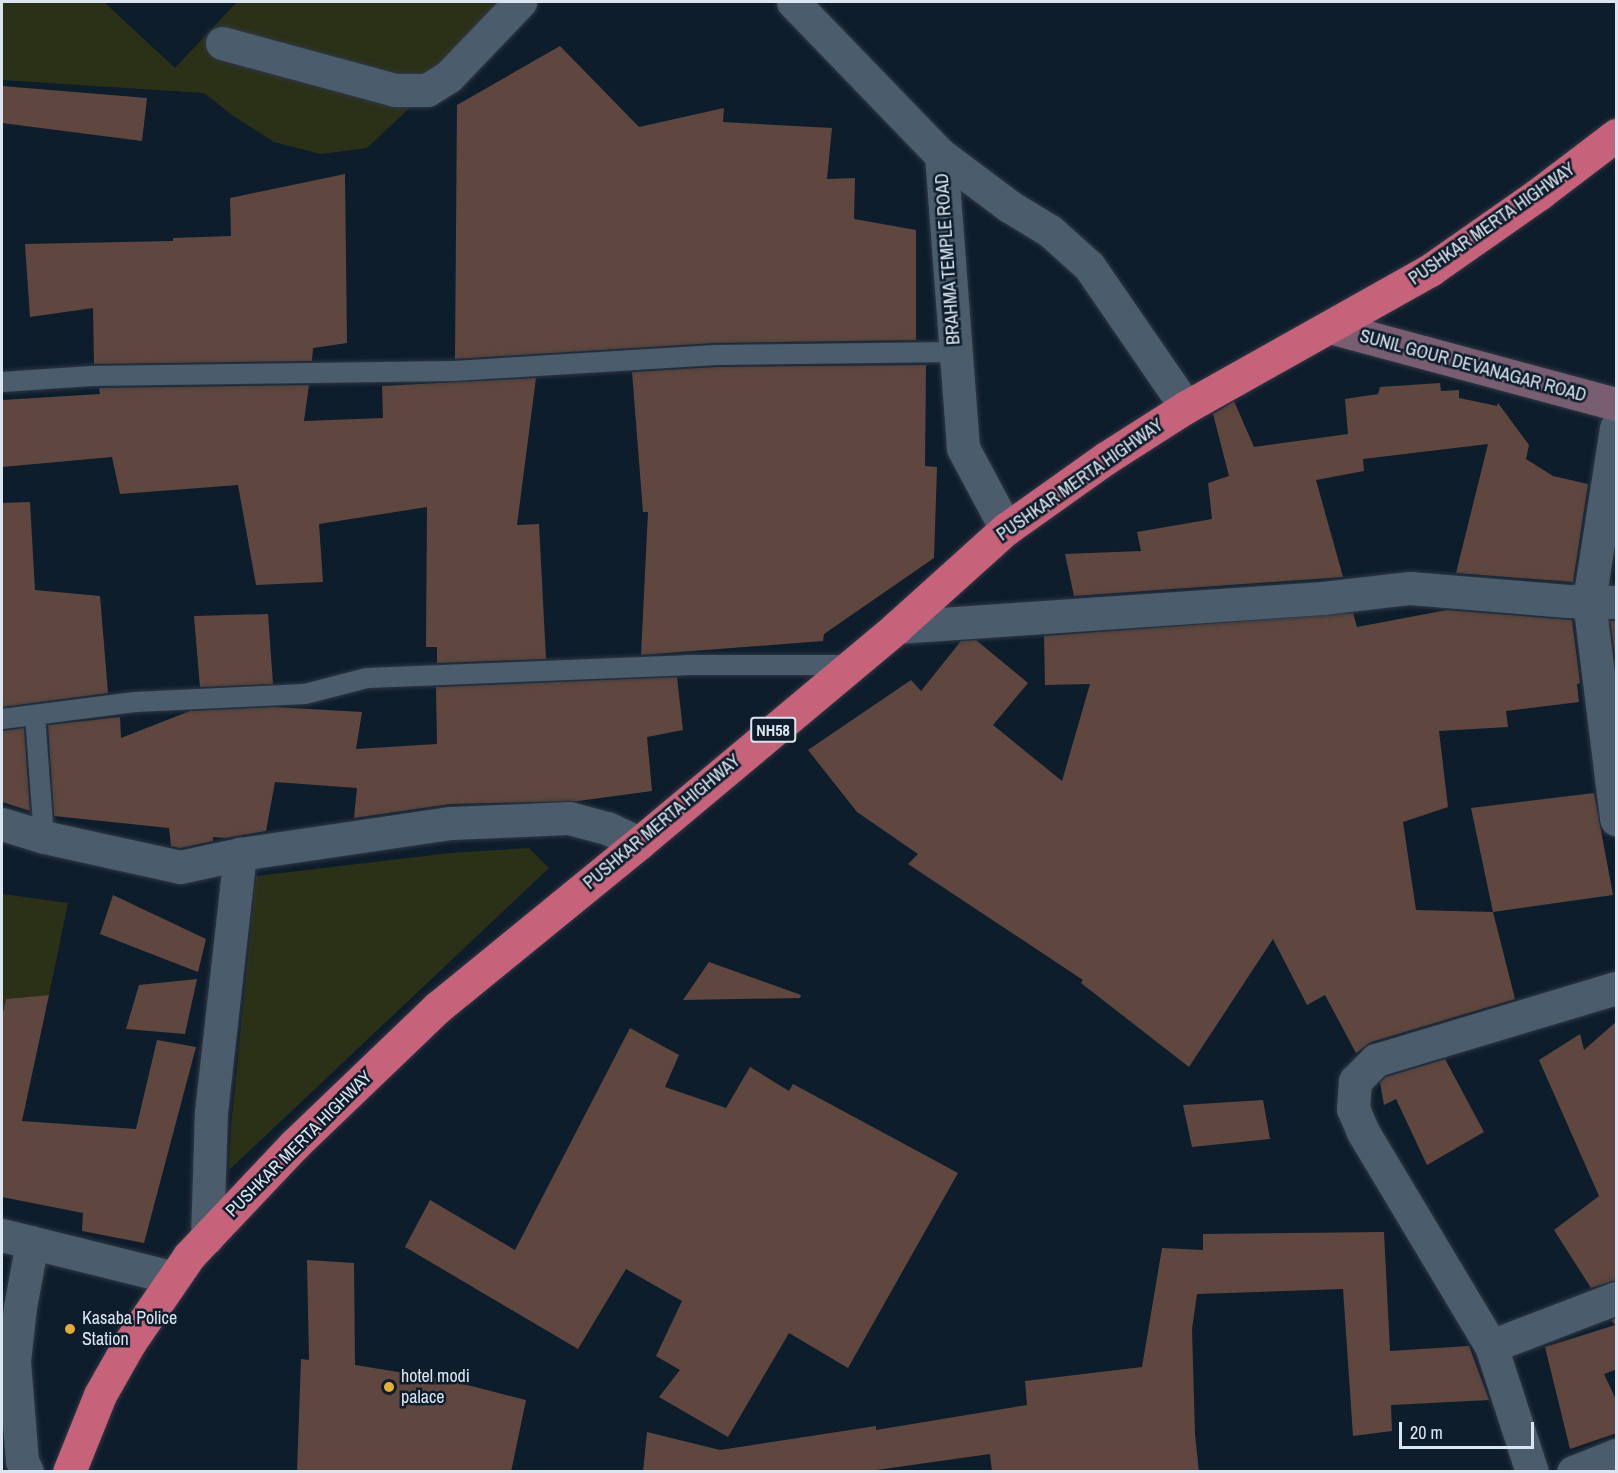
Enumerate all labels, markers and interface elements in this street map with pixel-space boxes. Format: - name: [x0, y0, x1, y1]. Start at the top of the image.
- street label: PUSHKAR MERTA HIGHWAY: [1404, 158, 1580, 290]
- street label: BRAHMA TEMPLE ROAD: [931, 172, 965, 346]
- street label: SUNIL GOUR DEVANAGAR ROAD: [1357, 325, 1589, 407]
- street label: PUSHKAR MERTA HIGHWAY: [992, 414, 1168, 546]
- road number: NH58: [749, 717, 797, 743]
- street label: PUSHKAR MERTA HIGHWAY: [579, 750, 745, 894]
- street label: PUSHKAR MERTA HIGHWAY: [221, 1066, 377, 1222]
- place label: Kasaba Police Station: [82, 1308, 177, 1350]
- marker: Kasaba Police Station: [63, 1322, 77, 1336]
- place label: hotel modi palace: [401, 1366, 470, 1408]
- marker: hotel modi palace: [382, 1380, 396, 1394]
- scale bar: [1402, 1410, 1537, 1448]
- text: 20 m: [1410, 1420, 1443, 1445]

